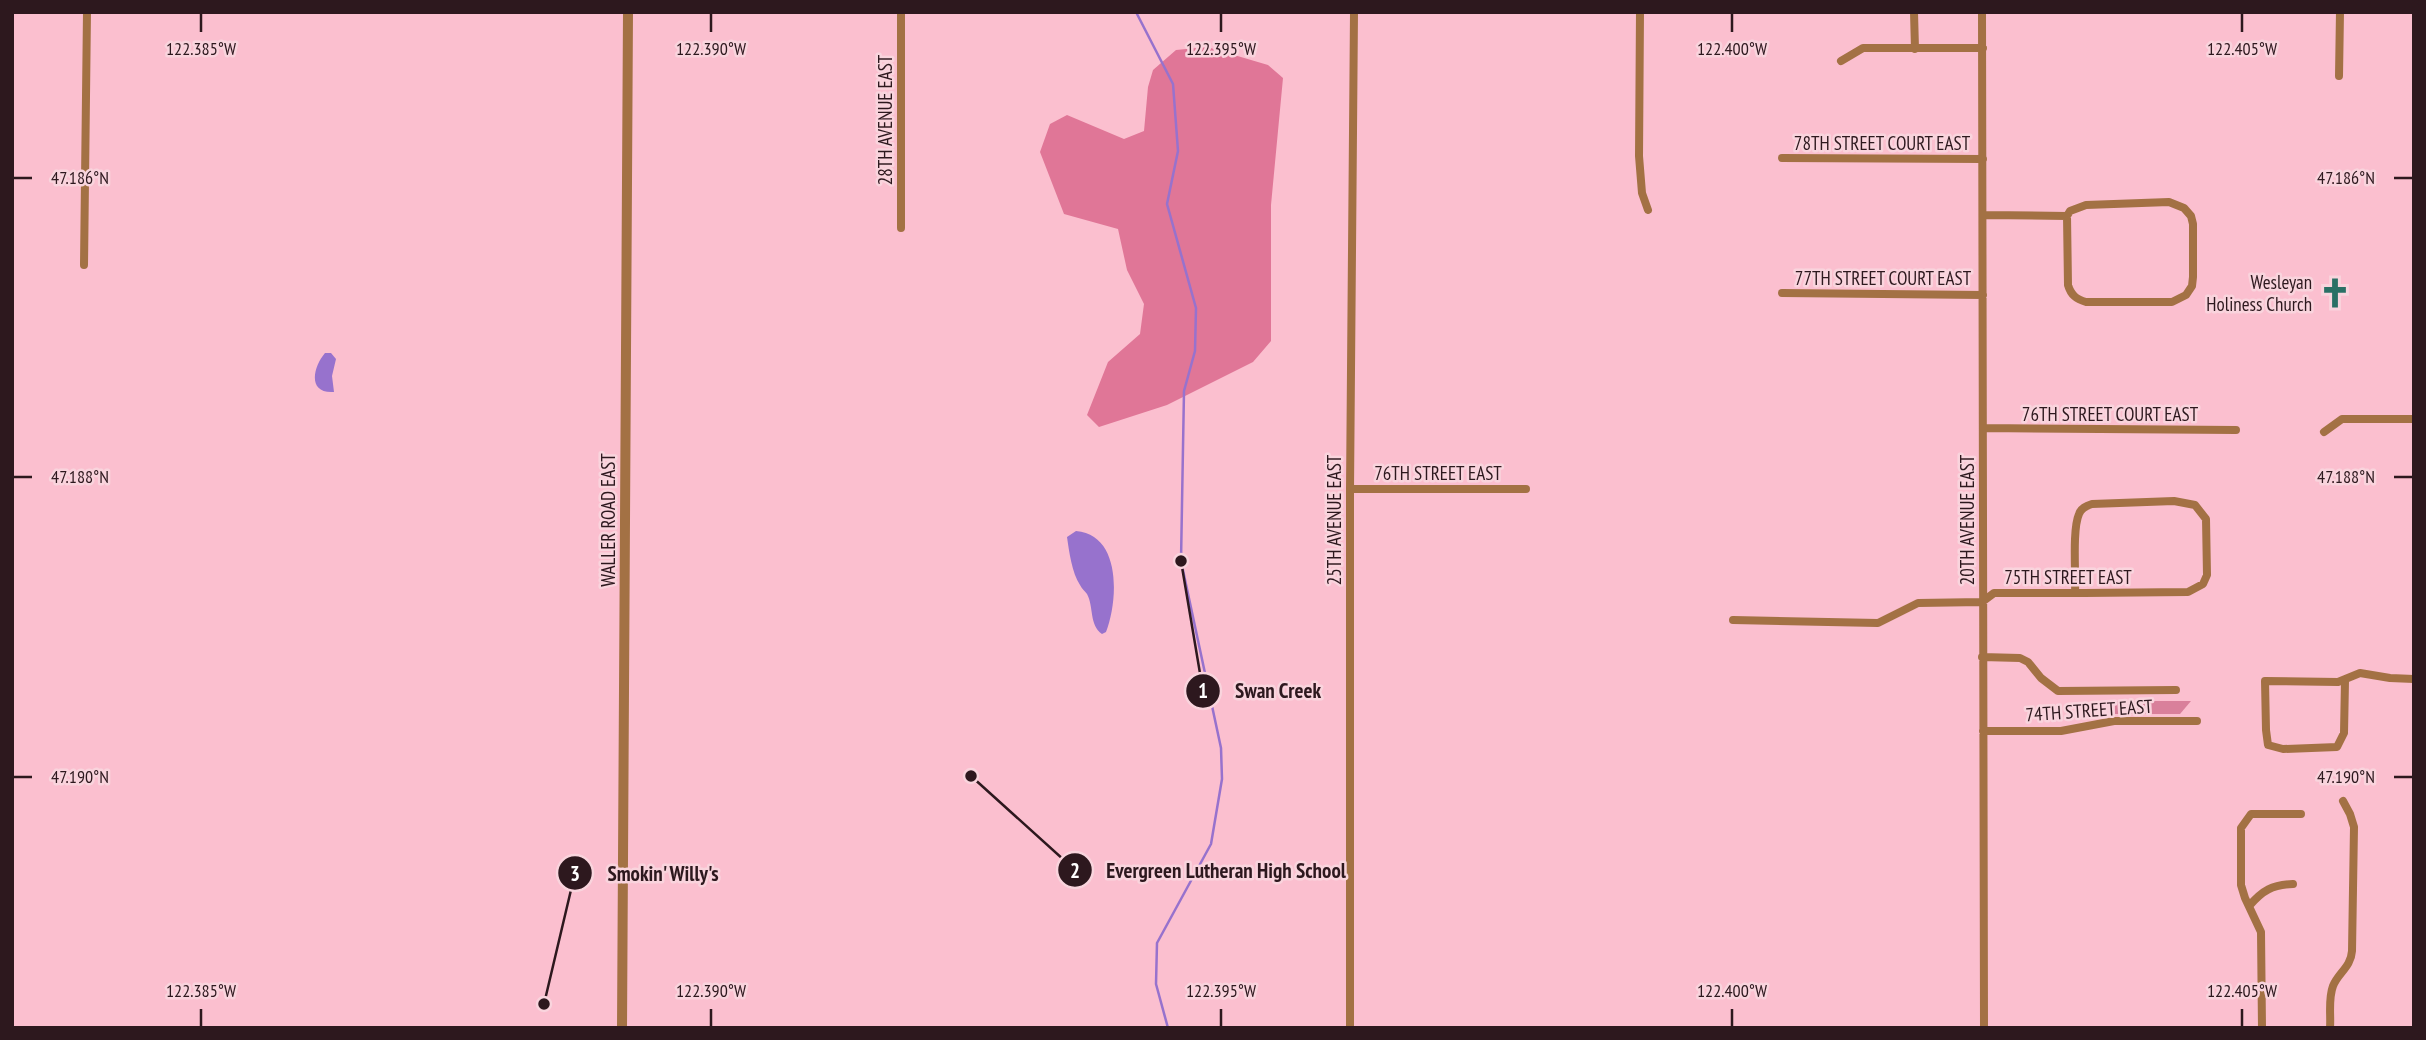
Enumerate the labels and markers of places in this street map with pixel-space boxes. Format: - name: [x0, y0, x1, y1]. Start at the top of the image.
- place label: Wesleyan Holiness Church: [2206, 270, 2312, 316]
- church icon: Wesleyan Holiness Church: [2318, 276, 2352, 310]
- callout: Swan Creek: [1186, 670, 1335, 712]
- callout: Evergreen Lutheran High School: [1058, 849, 1360, 891]
- callout: Smokin' Willy's: [557, 852, 734, 894]

